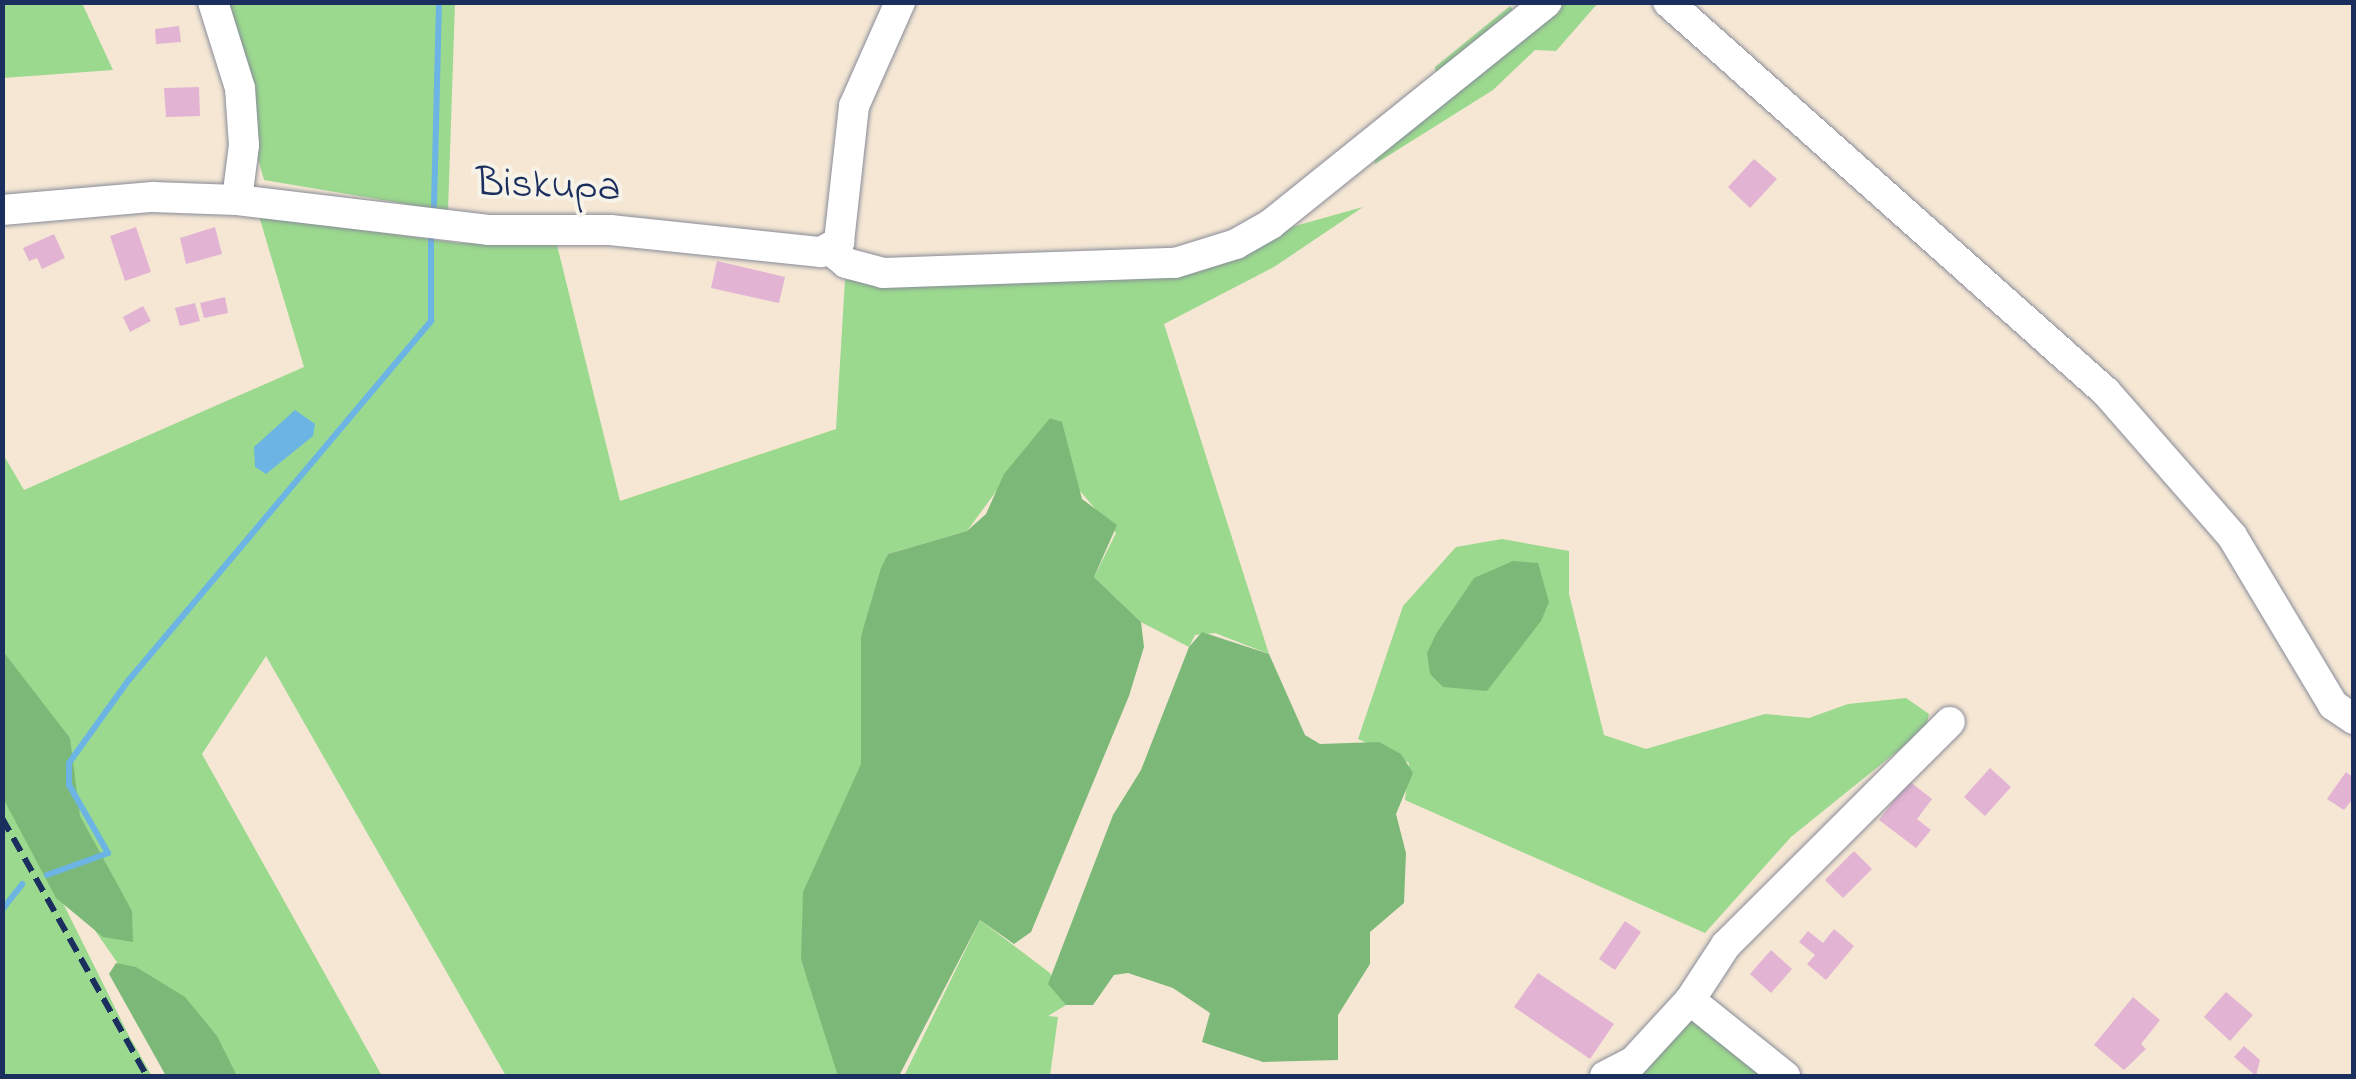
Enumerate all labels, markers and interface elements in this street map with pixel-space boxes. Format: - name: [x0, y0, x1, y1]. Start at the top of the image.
- street label: Biskupa: [475, 159, 621, 215]

